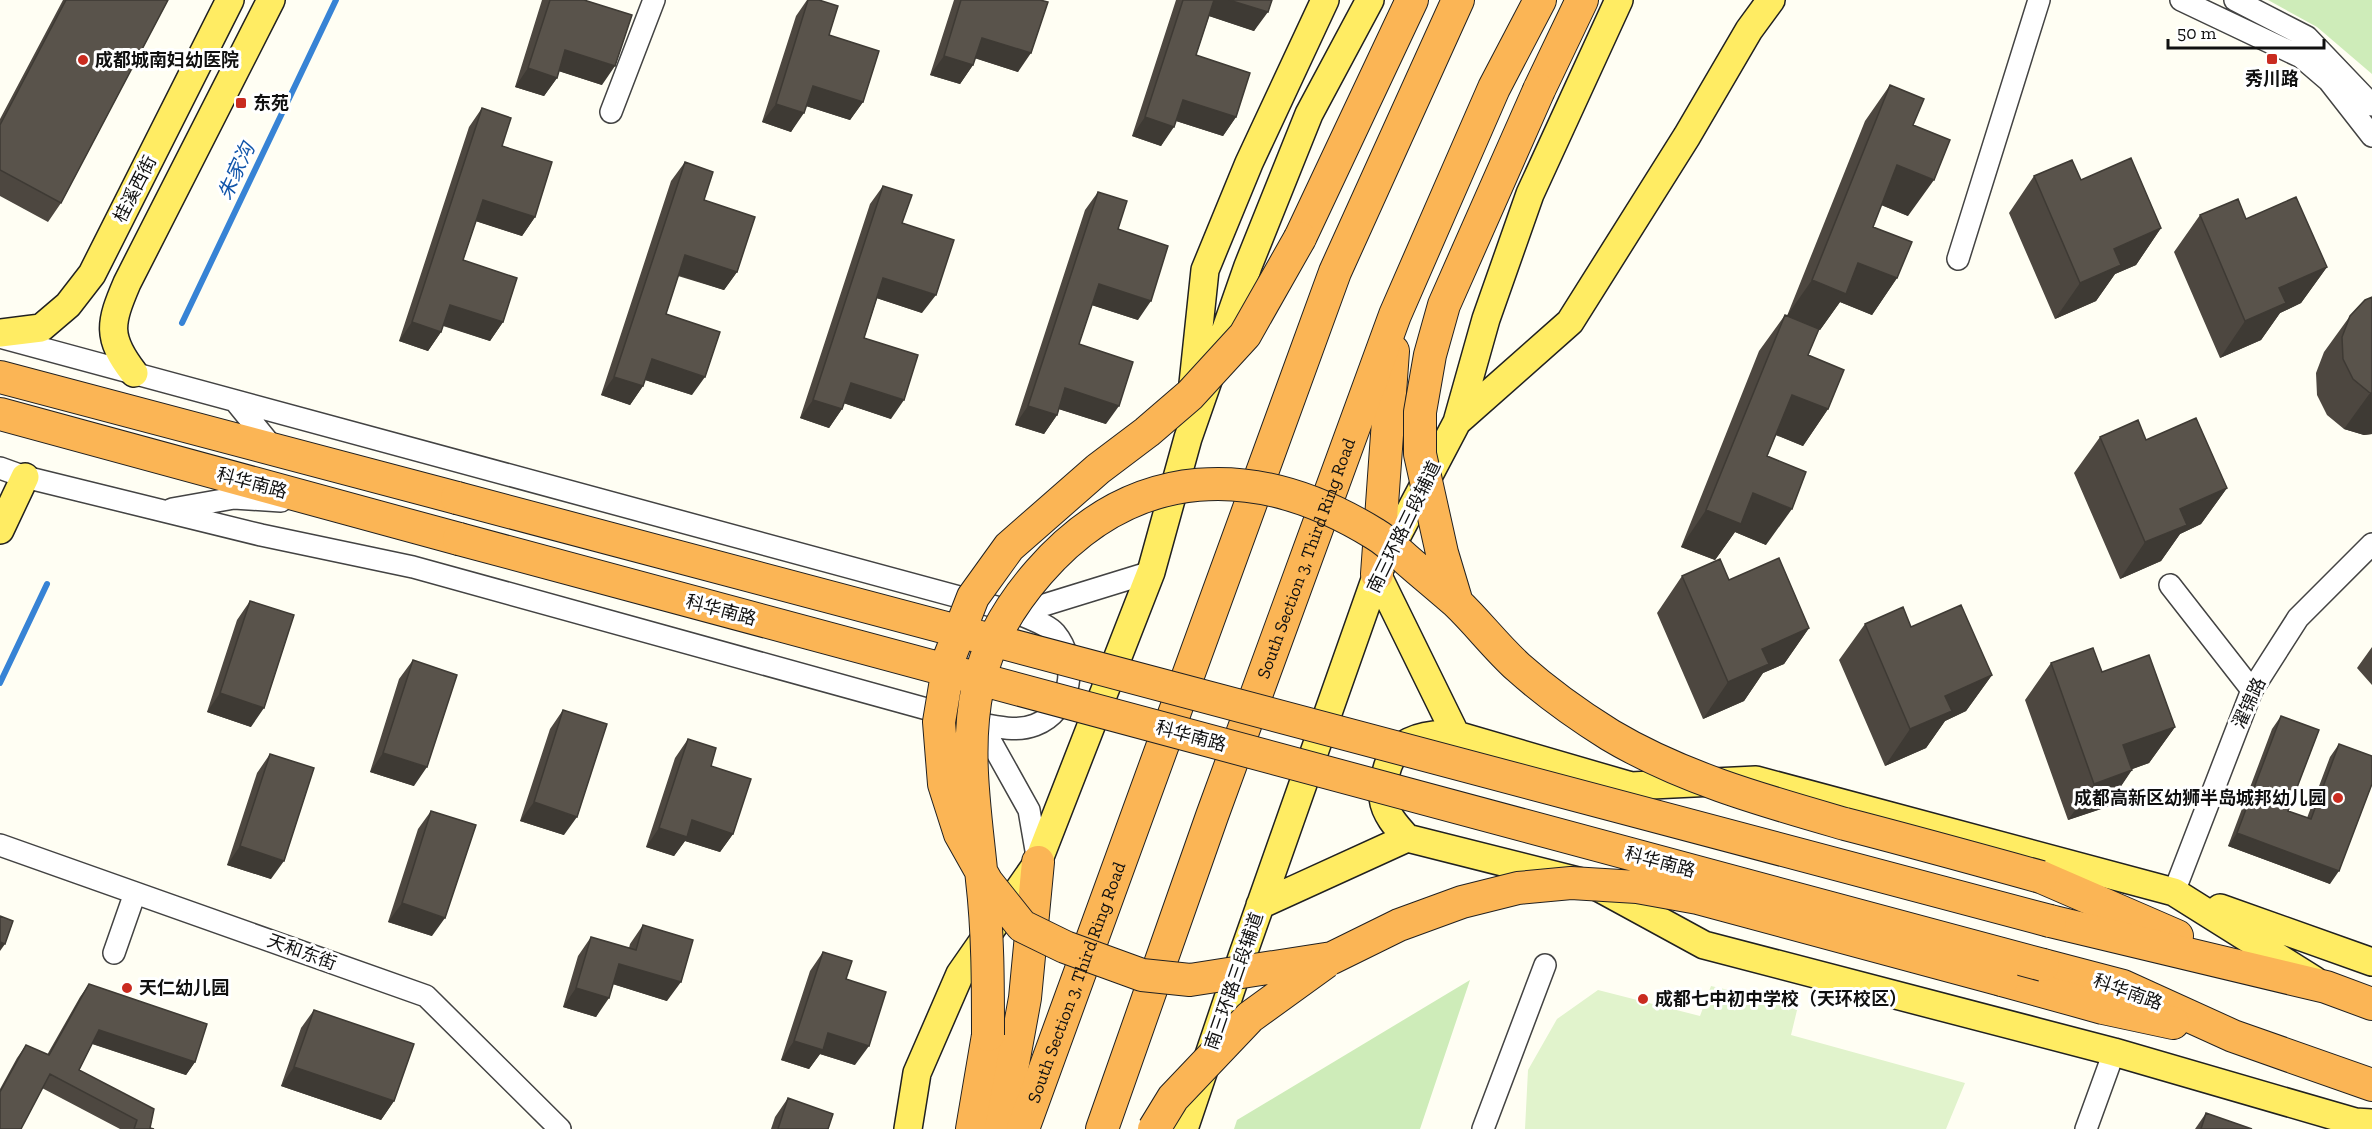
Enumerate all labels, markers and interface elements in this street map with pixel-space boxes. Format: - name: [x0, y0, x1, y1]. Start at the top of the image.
- scale bar: [2168, 12, 2324, 50]
- text: 50 m: [2177, 22, 2217, 44]
- place label: 成都城南妇幼医院: [95, 49, 239, 71]
- marker: 秀川路: [2265, 52, 2279, 66]
- marker: 成都城南妇幼医院: [76, 53, 90, 67]
- place label: 秀川路: [2245, 68, 2299, 90]
- place label: 东苑: [253, 92, 289, 114]
- marker: 东苑: [234, 96, 248, 110]
- water label: 朱家沟: [212, 137, 260, 203]
- street label: 桂溪西街: [109, 152, 161, 226]
- street label: South Section 3, Third Ring Road: [1252, 435, 1360, 682]
- street label: 南三环路三段辅道: [1363, 457, 1445, 597]
- street label: 科华南路: [214, 463, 290, 503]
- street label: 科华南路: [683, 590, 759, 630]
- street label: 濯锦路: [2228, 674, 2270, 732]
- street label: 科华南路: [1153, 716, 1229, 756]
- place label: 成都高新区幼狮半岛城邦幼儿园: [2074, 787, 2326, 809]
- marker: 成都高新区幼狮半岛城邦幼儿园: [2331, 791, 2345, 805]
- street label: 科华南路: [1622, 842, 1698, 882]
- street label: South Section 3, Third Ring Road: [1022, 859, 1130, 1106]
- street label: 南三环路三段辅道: [1200, 909, 1268, 1053]
- street label: 天和东街: [264, 929, 340, 975]
- street label: 科华南路: [2090, 969, 2166, 1015]
- place label: 天仁幼儿园: [139, 977, 229, 999]
- marker: 天仁幼儿园: [120, 981, 134, 995]
- place label: 成都七中初中学校（天环校区）: [1655, 988, 1907, 1010]
- marker: 成都七中初中学校（天环校区）: [1636, 992, 1650, 1006]

